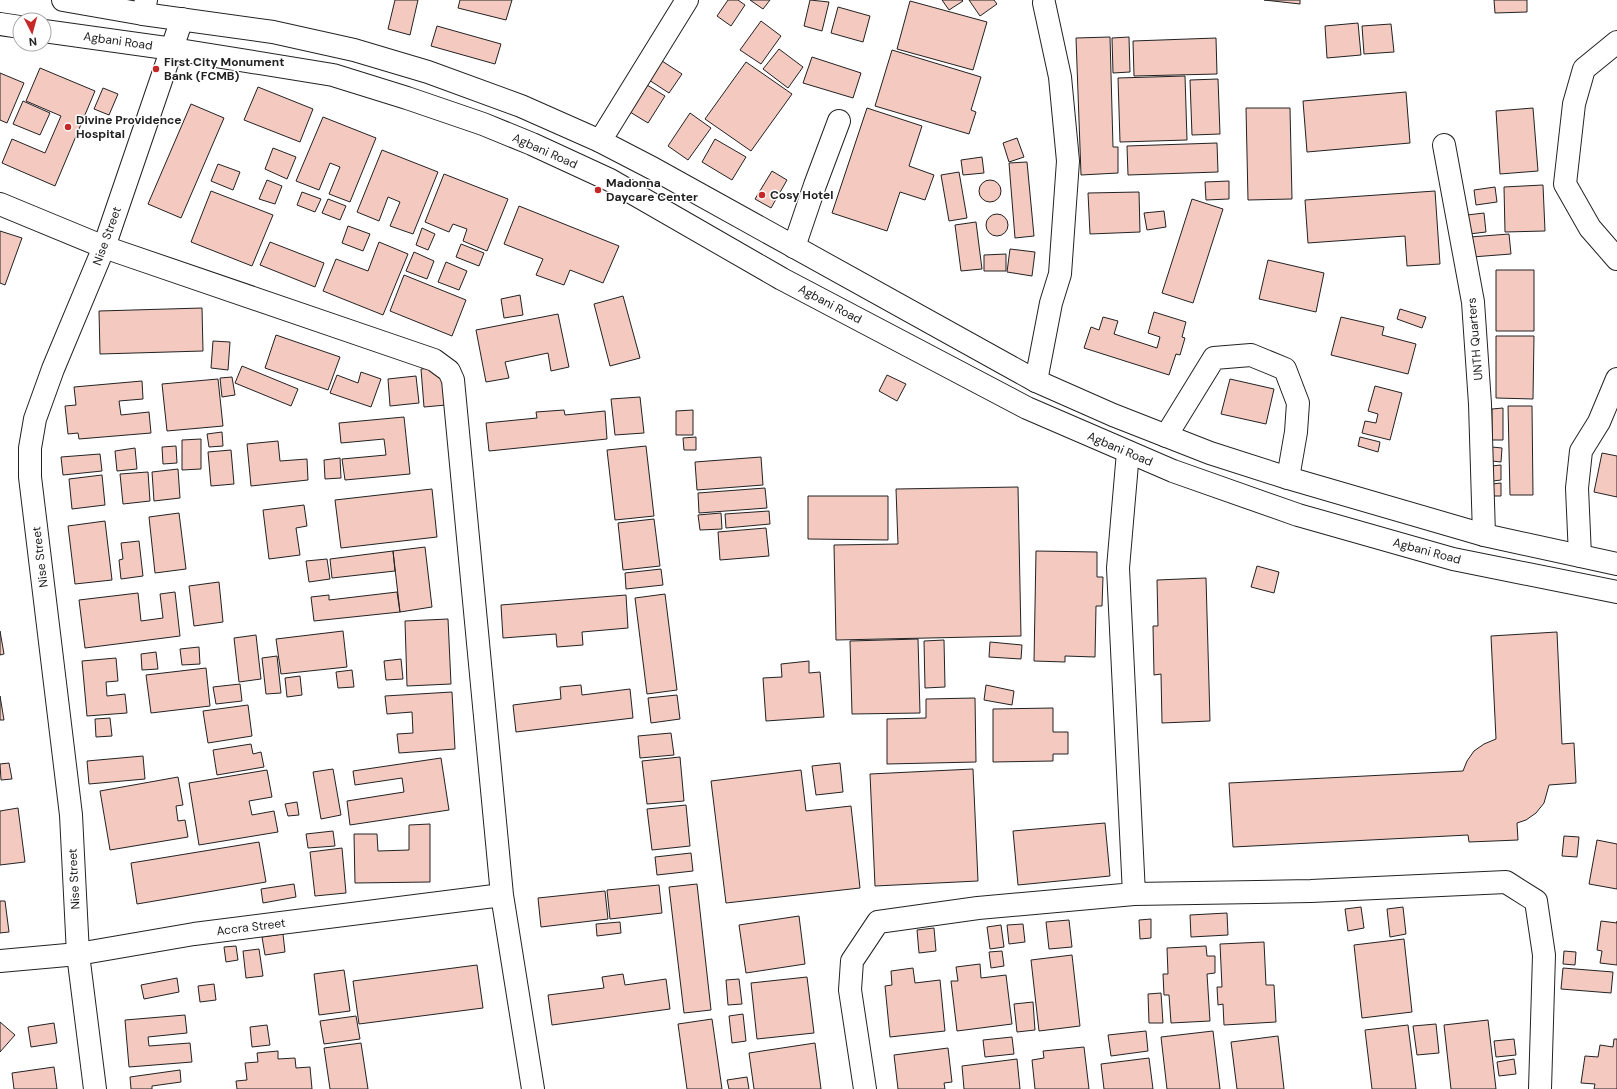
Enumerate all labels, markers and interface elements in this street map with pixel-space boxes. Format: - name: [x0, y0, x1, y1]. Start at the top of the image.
- north arrow: [12, 12, 52, 52]
- street label: Agbani Road: [82, 28, 154, 54]
- text: N: [28, 35, 38, 49]
- place label: First City Monument Bank (FCMB): [164, 54, 284, 84]
- marker: First City Monument Bank (FCMB): [151, 64, 161, 74]
- place label: Divine Providence Hospital: [76, 112, 182, 142]
- marker: Divine Providence Hospital: [63, 122, 73, 132]
- street label: Agbani Road: [510, 130, 580, 172]
- place label: Madonna Daycare Center: [606, 175, 698, 205]
- marker: Madonna Daycare Center: [593, 185, 603, 195]
- place label: Cosy Hotel: [770, 187, 833, 203]
- marker: Cosy Hotel: [757, 190, 767, 200]
- street label: Nise Street: [89, 204, 125, 267]
- street label: Agbani Road: [796, 281, 864, 327]
- street label: UNTH Quarters: [1463, 297, 1487, 381]
- street label: Agbani Road: [1085, 428, 1155, 470]
- street label: Nise Street: [28, 525, 52, 588]
- street label: Agbani Road: [1391, 534, 1463, 568]
- street label: Nise Street: [64, 848, 84, 910]
- street label: Accra Street: [216, 915, 287, 939]

